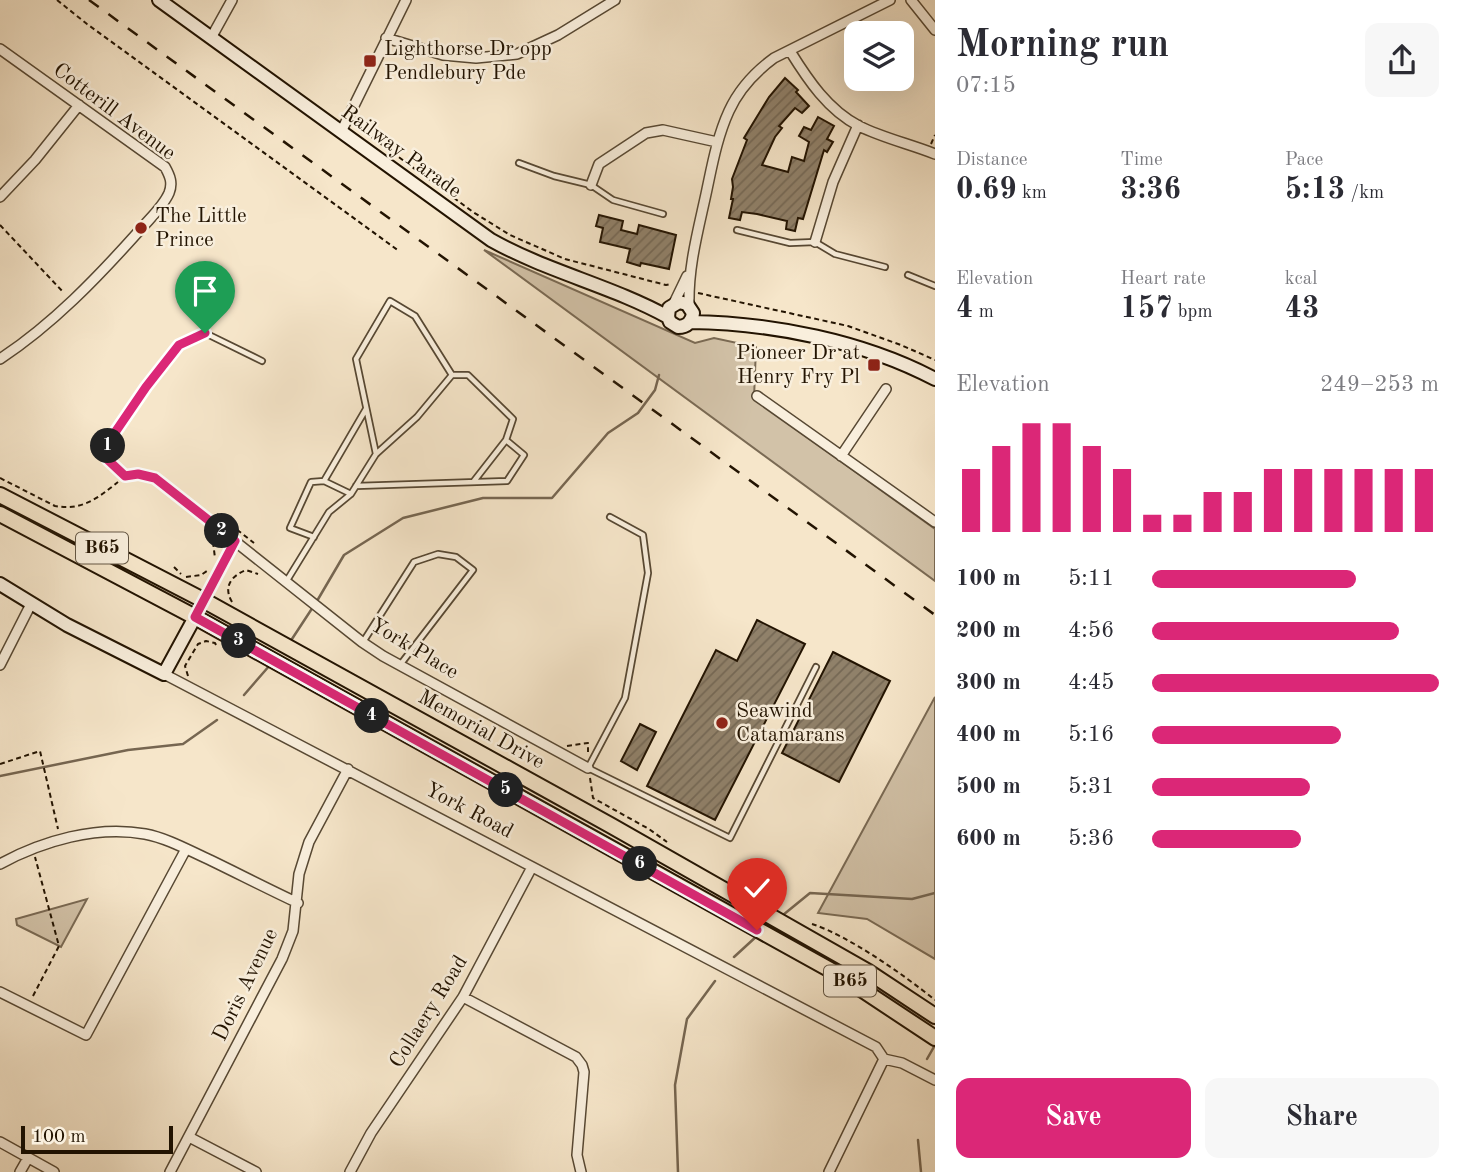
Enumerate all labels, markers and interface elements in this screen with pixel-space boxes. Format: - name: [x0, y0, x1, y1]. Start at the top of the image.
- map controls: [844, 21, 914, 91]
- button: layers: [844, 21, 914, 91]
- button: share: [1365, 23, 1439, 97]
- text: Morning run: [956, 27, 1169, 65]
- place label: Lighthorse Dr opp Pendlebury Pde: [384, 39, 552, 84]
- marker: Lighthorse Dr opp Pendlebury Pde: [362, 53, 378, 69]
- street label: Cotterill Avenue: [49, 59, 179, 165]
- text: 07:15: [956, 74, 1016, 97]
- street label: Railway Parade: [337, 102, 465, 202]
- text: Distance: [956, 151, 1028, 170]
- text: Time: [1120, 151, 1163, 170]
- text: Pace: [1285, 151, 1323, 170]
- text: 0.69: [956, 175, 1017, 205]
- text: 3:36: [1120, 175, 1181, 205]
- text: 5:13: [1285, 175, 1345, 205]
- text: km: [1017, 184, 1047, 203]
- text: /km: [1345, 184, 1384, 203]
- place label: The Little Prince: [155, 206, 247, 251]
- marker: The Little Prince: [133, 220, 149, 236]
- pin: [175, 261, 235, 333]
- text: Elevation: [956, 270, 1033, 289]
- text: Heart rate: [1120, 270, 1206, 289]
- text: kcal: [1285, 270, 1317, 289]
- icon: arrive: [186, 272, 224, 310]
- text: 4: [956, 294, 973, 324]
- text: 157: [1120, 294, 1173, 324]
- text: 43: [1285, 294, 1319, 324]
- text: m: [973, 303, 994, 322]
- text: bpm: [1173, 303, 1213, 322]
- place label: Pioneer Dr at Henry Fry Pl: [736, 343, 860, 388]
- marker: Pioneer Dr at Henry Fry Pl: [866, 357, 882, 373]
- text: Elevation: [956, 373, 1050, 396]
- text: 249–253 m: [1320, 373, 1439, 396]
- pin: 1: [90, 428, 126, 464]
- text: 1: [102, 436, 113, 455]
- pin: 2: [204, 514, 240, 548]
- text: 2: [216, 521, 227, 540]
- road number: B65: [76, 533, 128, 564]
- text: 100 m: [956, 567, 1021, 590]
- text: 5:11: [1068, 567, 1114, 590]
- street label: York Place: [366, 615, 462, 683]
- text: 200 m: [956, 619, 1021, 642]
- text: 4:56: [1068, 619, 1114, 642]
- pin: 3: [222, 624, 256, 658]
- text: 3: [233, 631, 244, 650]
- text: 300 m: [956, 671, 1021, 694]
- text: 4:45: [1068, 671, 1114, 694]
- street label: Memorial Drive: [414, 687, 548, 773]
- pin: 4: [354, 698, 390, 734]
- place label: Seawind Catamarans: [736, 701, 845, 746]
- text: 4: [366, 706, 377, 725]
- marker: Seawind Catamarans: [714, 715, 730, 731]
- text: 400 m: [956, 723, 1021, 746]
- text: 5:16: [1068, 723, 1114, 746]
- pin: 5: [489, 772, 524, 808]
- text: 500 m: [956, 775, 1021, 798]
- text: 5:31: [1068, 775, 1114, 798]
- street label: York Road: [422, 779, 517, 843]
- text: 5: [500, 780, 511, 799]
- text: 600 m: [956, 827, 1021, 850]
- text: 5:36: [1068, 827, 1114, 850]
- pin: 6: [622, 846, 658, 882]
- text: 6: [634, 854, 645, 873]
- pin: [727, 858, 787, 930]
- icon: check: [738, 869, 776, 907]
- street label: Doris Avenue: [210, 925, 282, 1045]
- street label: Collaery Road: [386, 952, 472, 1072]
- road number: B65: [824, 965, 876, 996]
- button: Save: [956, 1078, 1191, 1158]
- button: Share: [1205, 1078, 1439, 1158]
- scale bar: [21, 1123, 173, 1155]
- text: 100 m: [32, 1128, 85, 1147]

